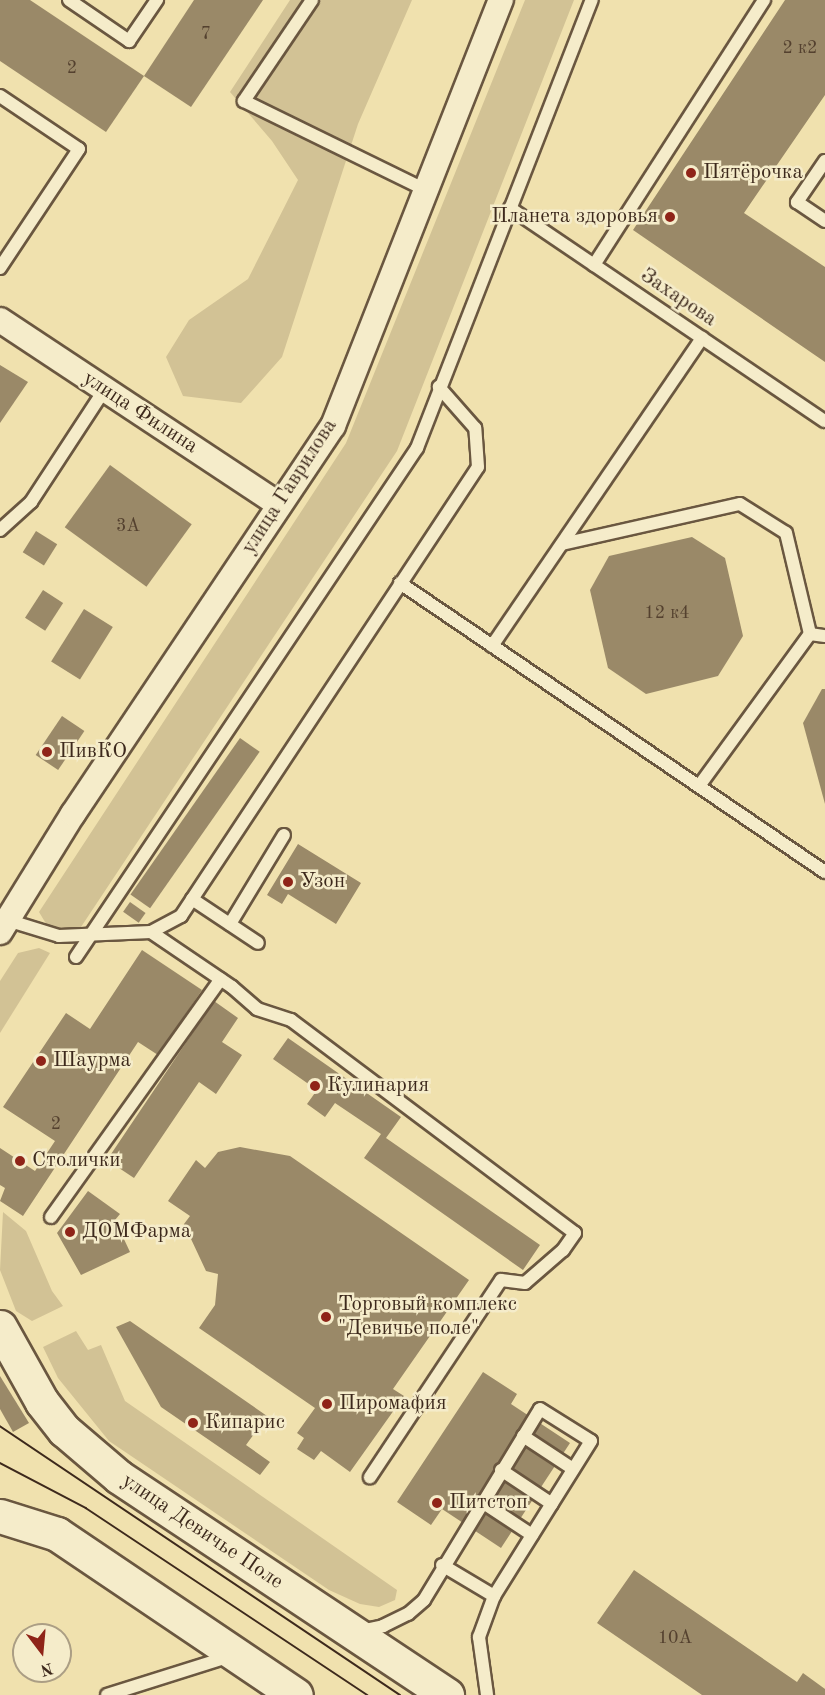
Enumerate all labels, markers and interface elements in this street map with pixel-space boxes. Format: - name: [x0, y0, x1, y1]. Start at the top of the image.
- house number: 7: [201, 23, 211, 45]
- house number: 2 к2: [783, 37, 817, 59]
- house number: 2: [67, 57, 77, 79]
- place label: Пятёрочка: [703, 160, 803, 186]
- marker: Пятёрочка: [684, 166, 698, 180]
- place label: Планета здоровья: [491, 204, 658, 230]
- marker: Планета здоровья: [663, 210, 677, 224]
- street label: Захарова: [635, 263, 721, 333]
- street label: улица Филина: [78, 366, 202, 460]
- street label: улица Гаврилова: [237, 415, 343, 559]
- house number: 3А: [116, 515, 140, 537]
- house number: 12 к4: [644, 602, 690, 624]
- place label: ПивКО: [59, 739, 127, 765]
- marker: ПивКО: [40, 745, 54, 759]
- place label: Узон: [300, 869, 345, 895]
- marker: Узон: [281, 875, 295, 889]
- place label: Шаурма: [53, 1048, 131, 1074]
- marker: Шаурма: [34, 1054, 48, 1068]
- place label: Кулинария: [327, 1073, 429, 1099]
- marker: Кулинария: [308, 1079, 322, 1093]
- house number: 2: [51, 1113, 61, 1135]
- place label: Столички: [32, 1148, 121, 1174]
- marker: Столички: [13, 1154, 27, 1168]
- place label: ДОМФарма: [82, 1219, 191, 1245]
- marker: ДОМФарма: [63, 1225, 77, 1239]
- place label: Торговый комплекс "Девичье поле": [338, 1292, 517, 1342]
- marker: Торговый комплекс "Девичье поле": [319, 1310, 333, 1324]
- place label: Пиромафия: [339, 1391, 447, 1417]
- marker: Пиромафия: [320, 1397, 334, 1411]
- place label: Кипарис: [205, 1410, 285, 1436]
- marker: Кипарис: [186, 1416, 200, 1430]
- street label: улица Девичье Поле: [117, 1469, 287, 1595]
- place label: Питстоп: [449, 1490, 528, 1516]
- marker: Питстоп: [430, 1496, 444, 1510]
- north arrow: [12, 1623, 72, 1683]
- house number: 10А: [658, 1627, 692, 1649]
- text: N: [38, 1659, 55, 1678]

